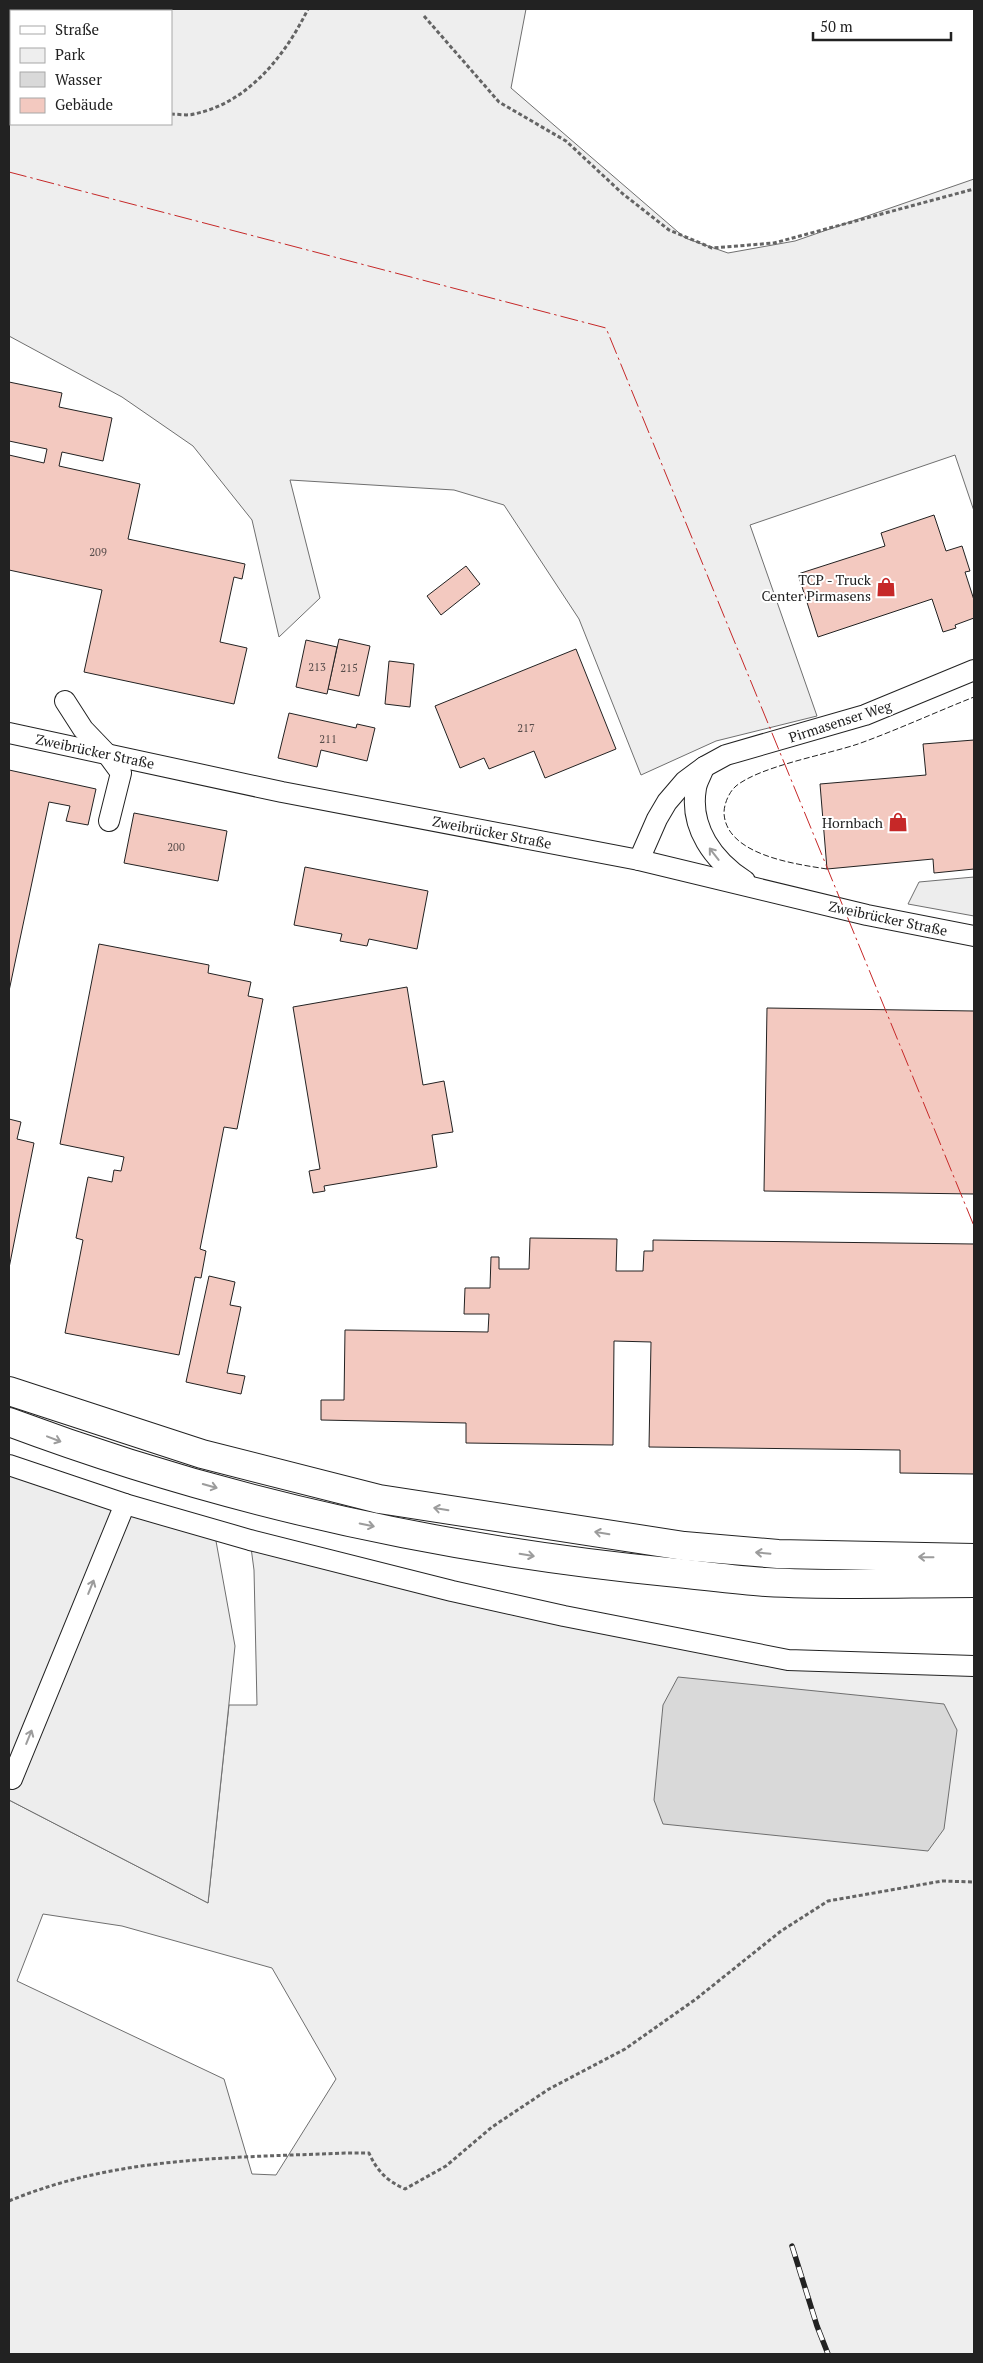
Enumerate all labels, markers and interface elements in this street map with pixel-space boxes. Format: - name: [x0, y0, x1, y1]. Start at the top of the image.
- legend: [10, 10, 172, 125]
- scale bar: [813, 10, 950, 42]
- text: 50 m: [820, 16, 853, 36]
- text: Straße: [55, 19, 99, 39]
- text: Park: [55, 44, 85, 64]
- text: Wasser: [55, 69, 102, 89]
- text: Gebäude: [55, 94, 113, 114]
- house number: 209: [89, 545, 107, 559]
- place label: TCP - Truck Center Pirmasens: [761, 570, 872, 605]
- shop icon: TCP - Truck Center Pirmasens: [875, 576, 897, 598]
- house number: 213: [308, 660, 326, 674]
- house number: 215: [340, 661, 358, 675]
- street label: Pirmasenser Weg: [786, 695, 894, 747]
- house number: 217: [517, 721, 535, 735]
- street label: Zweibrücker Straße: [34, 729, 156, 773]
- house number: 211: [319, 732, 337, 746]
- street label: Zweibrücker Straße: [431, 811, 553, 853]
- shop icon: Hornbach: [887, 811, 909, 833]
- place label: Hornbach: [822, 813, 883, 832]
- house number: 200: [167, 840, 185, 854]
- one-way arrow: [709, 847, 719, 861]
- street label: Zweibrücker Straße: [827, 896, 949, 940]
- one-way arrow: [46, 1435, 62, 1444]
- one-way arrow: [201, 1482, 217, 1492]
- one-way arrow: [434, 1504, 450, 1514]
- one-way arrow: [359, 1521, 375, 1530]
- one-way arrow: [594, 1528, 610, 1538]
- one-way arrow: [755, 1548, 771, 1558]
- one-way arrow: [519, 1550, 535, 1560]
- one-way arrow: [918, 1552, 934, 1562]
- one-way arrow: [86, 1580, 96, 1595]
- one-way arrow: [25, 1730, 34, 1745]

